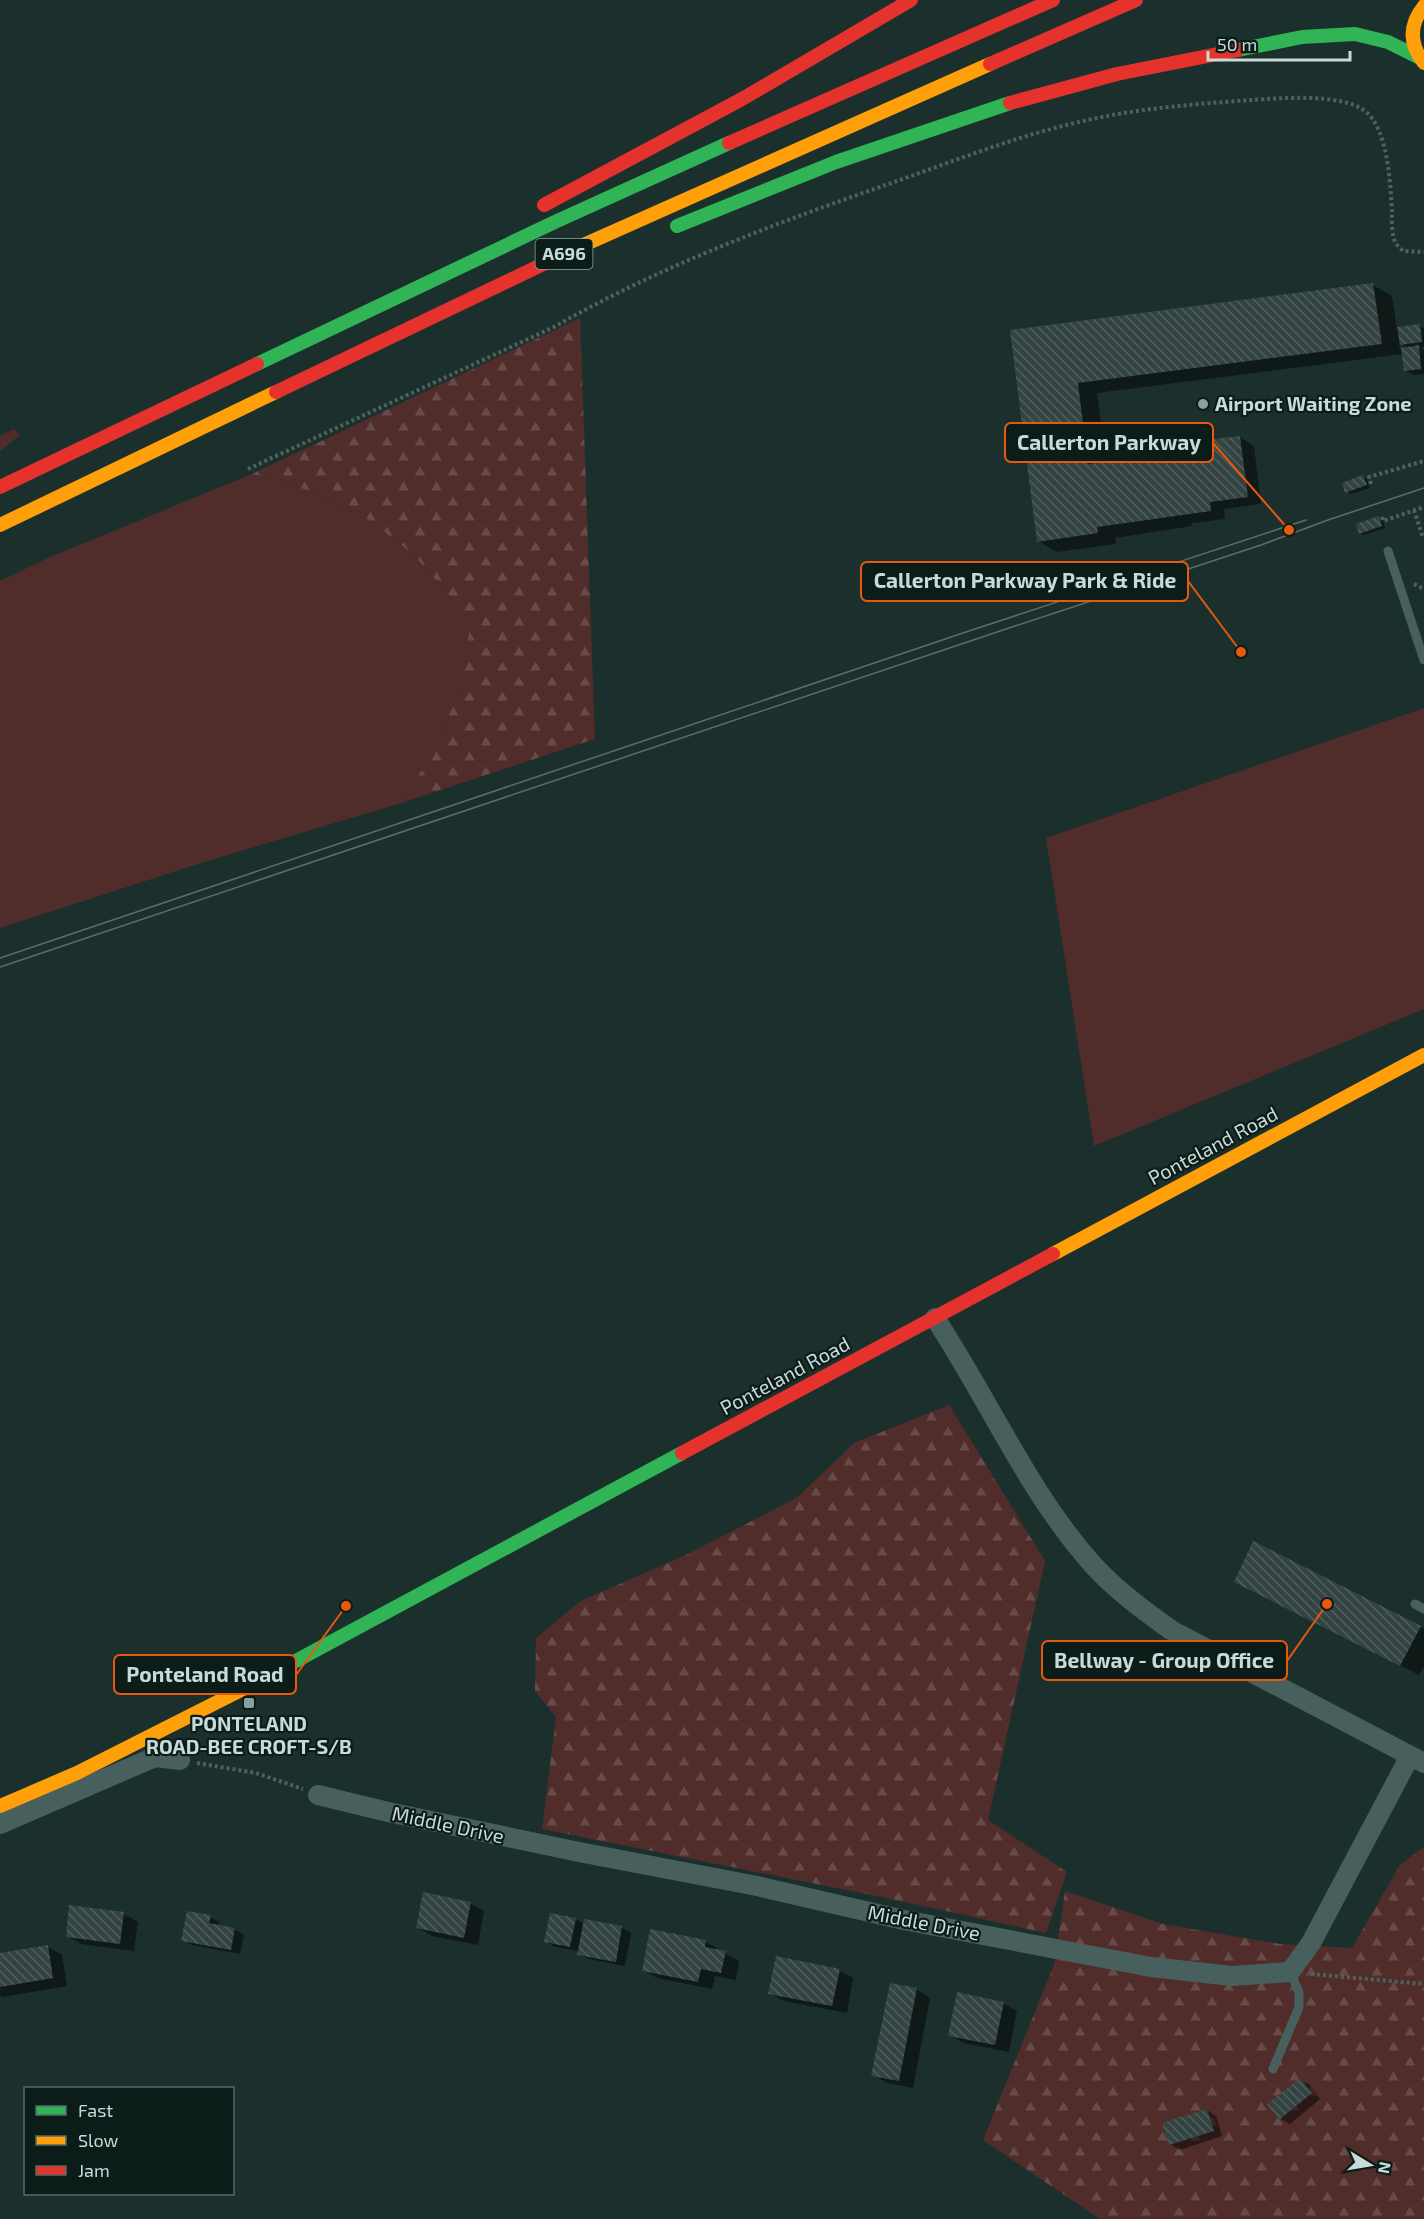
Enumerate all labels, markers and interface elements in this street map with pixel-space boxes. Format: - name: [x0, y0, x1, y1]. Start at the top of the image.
- scale bar: [1208, 24, 1350, 62]
- text: 50 m: [1217, 33, 1257, 55]
- road number: A696: [536, 239, 592, 269]
- place label: Airport Waiting Zone: [1215, 391, 1412, 415]
- marker: Airport Waiting Zone: [1196, 397, 1210, 411]
- callout: Callerton Parkway: [1005, 423, 1213, 462]
- text: Callerton Parkway: [1017, 429, 1201, 455]
- callout: Callerton Parkway Park & Ride: [861, 562, 1188, 601]
- text: Callerton Parkway Park & Ride: [874, 567, 1176, 593]
- street label: Ponteland Road: [1144, 1101, 1282, 1189]
- street label: Ponteland Road: [716, 1331, 854, 1419]
- callout: Bellway - Group Office: [1042, 1641, 1287, 1680]
- text: Bellway - Group Office: [1054, 1647, 1274, 1673]
- callout: Ponteland Road: [114, 1655, 296, 1694]
- text: Ponteland Road: [126, 1661, 284, 1686]
- marker: PONTELAND ROAD-BEE CROFT-S/B: [242, 1696, 256, 1710]
- place label: PONTELAND ROAD-BEE CROFT-S/B: [146, 1711, 352, 1758]
- street label: Middle Drive: [390, 1800, 506, 1848]
- street label: Middle Drive: [866, 1899, 982, 1945]
- legend: [24, 2087, 234, 2195]
- text: Fast: [78, 2099, 113, 2121]
- text: Slow: [78, 2129, 119, 2151]
- north arrow: [1340, 2135, 1400, 2195]
- text: Jam: [78, 2159, 110, 2181]
- text: N: [1375, 2160, 1396, 2175]

